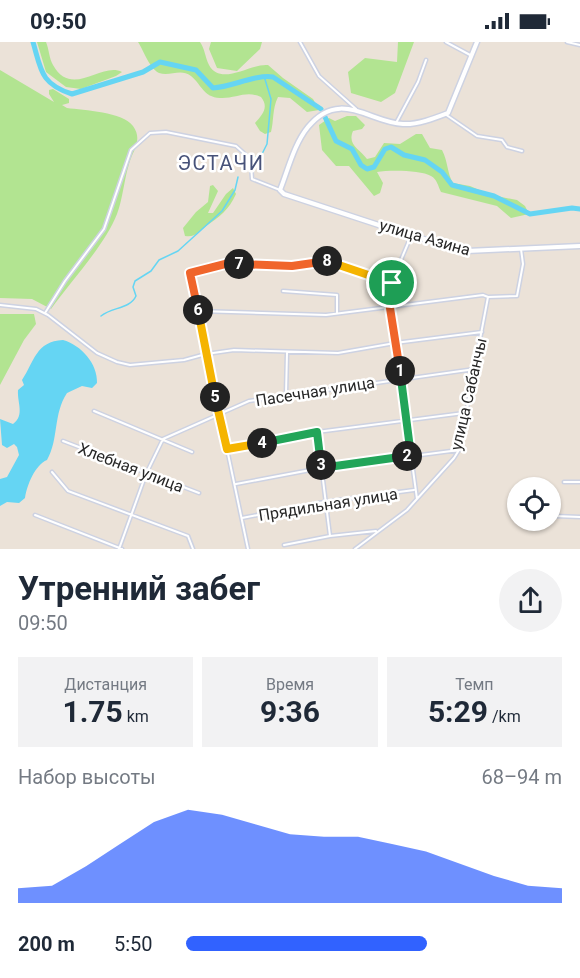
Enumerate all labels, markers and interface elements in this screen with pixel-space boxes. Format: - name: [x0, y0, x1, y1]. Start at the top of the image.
- text: 09:50: [30, 9, 87, 34]
- district label: ЭСТАЧИ: [178, 151, 264, 175]
- street label: улица Азина: [377, 215, 472, 260]
- pin: 8: [312, 246, 342, 276]
- pin: 7: [224, 249, 254, 279]
- text: 8: [322, 251, 332, 270]
- text: 7: [234, 254, 244, 273]
- pin: [366, 257, 417, 308]
- icon: arrive: [375, 266, 408, 299]
- pin: 6: [183, 295, 213, 325]
- text: 6: [193, 300, 203, 319]
- street label: улица Сабанчы: [446, 336, 491, 452]
- pin: 1: [385, 356, 415, 386]
- text: 1: [395, 361, 405, 380]
- street label: Пасечная улица: [254, 373, 376, 410]
- pin: 5: [200, 382, 230, 412]
- text: 5: [210, 387, 220, 406]
- pin: 4: [247, 428, 277, 458]
- text: 4: [257, 433, 267, 452]
- street label: Хлебная улица: [76, 439, 186, 496]
- pin: 2: [392, 441, 422, 471]
- text: 2: [402, 446, 412, 465]
- pin: 3: [306, 450, 336, 480]
- text: 3: [316, 455, 326, 474]
- map controls: [507, 477, 561, 531]
- button: locate: [507, 477, 561, 531]
- street label: Прядильная улица: [257, 484, 399, 525]
- text: Утренний забег: [18, 569, 260, 608]
- button: share: [499, 569, 562, 632]
- text: 09:50: [18, 611, 68, 635]
- text: Дистанция: [64, 675, 147, 694]
- text: Время: [266, 675, 314, 694]
- text: Темп: [455, 675, 494, 694]
- text: 1.75: [62, 694, 123, 729]
- text: 9:36: [260, 694, 320, 729]
- text: 5:29: [428, 694, 488, 729]
- text: km: [123, 707, 149, 726]
- text: /km: [488, 707, 521, 726]
- text: Набор высоты: [18, 765, 156, 789]
- text: 68–94 m: [481, 765, 562, 789]
- text: 200 m: [18, 932, 75, 956]
- text: 5:50: [114, 932, 153, 956]

